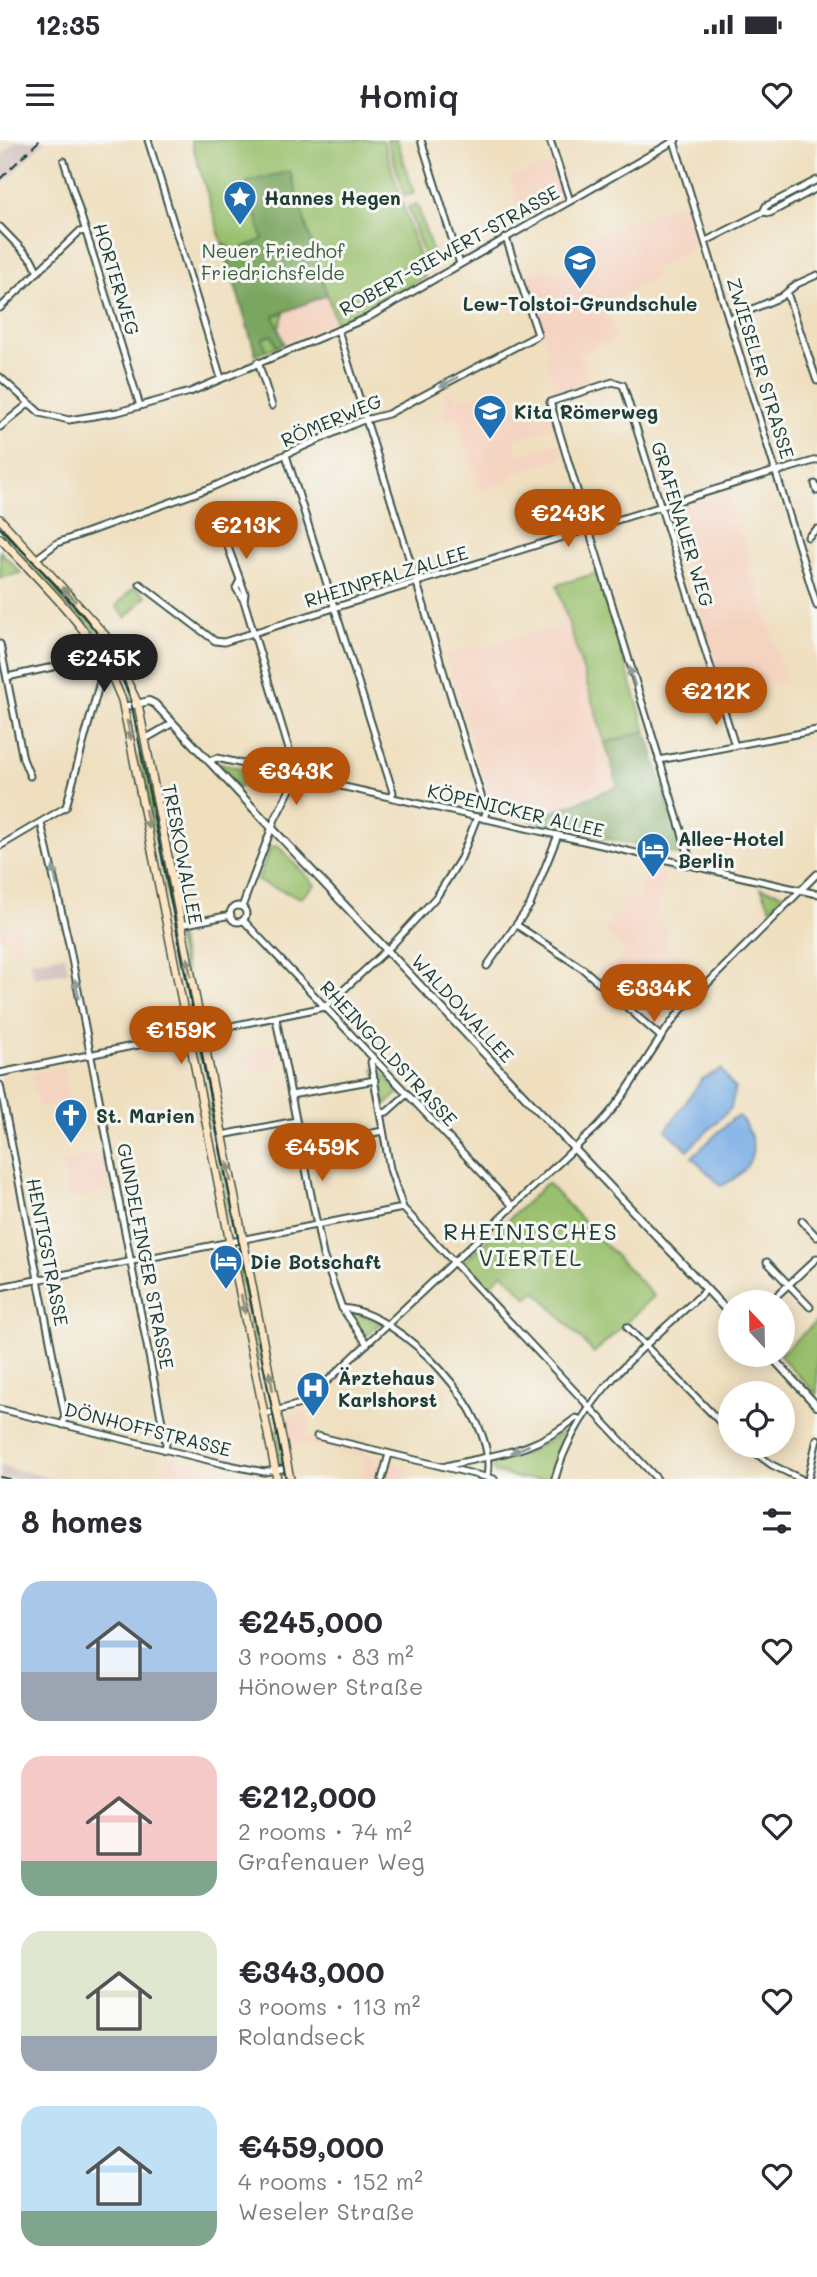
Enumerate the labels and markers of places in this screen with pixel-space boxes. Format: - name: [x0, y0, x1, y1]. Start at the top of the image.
- place icon: Hannes Hegen: [221, 178, 259, 227]
- place label: Hannes Hegen: [264, 185, 401, 210]
- school or university icon: Lew-Tolstoi-Grundschule: [561, 242, 599, 291]
- place label: Lew-Tolstoi-Grundschule: [463, 291, 697, 316]
- school or university icon: Kita Römerweg: [471, 392, 509, 441]
- place label: Kita Römerweg: [514, 399, 658, 424]
- pin: €243K: [519, 490, 617, 549]
- pin: €213K: [197, 502, 295, 561]
- pin: €245K: [55, 634, 153, 694]
- pin: €212K: [667, 668, 765, 727]
- pin: €343K: [247, 748, 345, 807]
- place label: Allee-Hotel Berlin: [678, 826, 784, 873]
- hotel icon: Allee-Hotel Berlin: [634, 830, 672, 879]
- pin: €334K: [605, 964, 703, 1024]
- pin: €159K: [132, 1006, 230, 1066]
- church icon: St. Marien: [52, 1096, 90, 1145]
- place label: St. Marien: [96, 1103, 195, 1128]
- pin: €459K: [273, 1124, 371, 1183]
- hotel icon: Die Botschaft: [207, 1242, 245, 1291]
- place label: Die Botschaft: [250, 1249, 381, 1274]
- place label: Ärztehaus Karlshorst: [338, 1365, 437, 1412]
- hospital icon: Ärztehaus Karlshorst: [294, 1369, 332, 1418]

